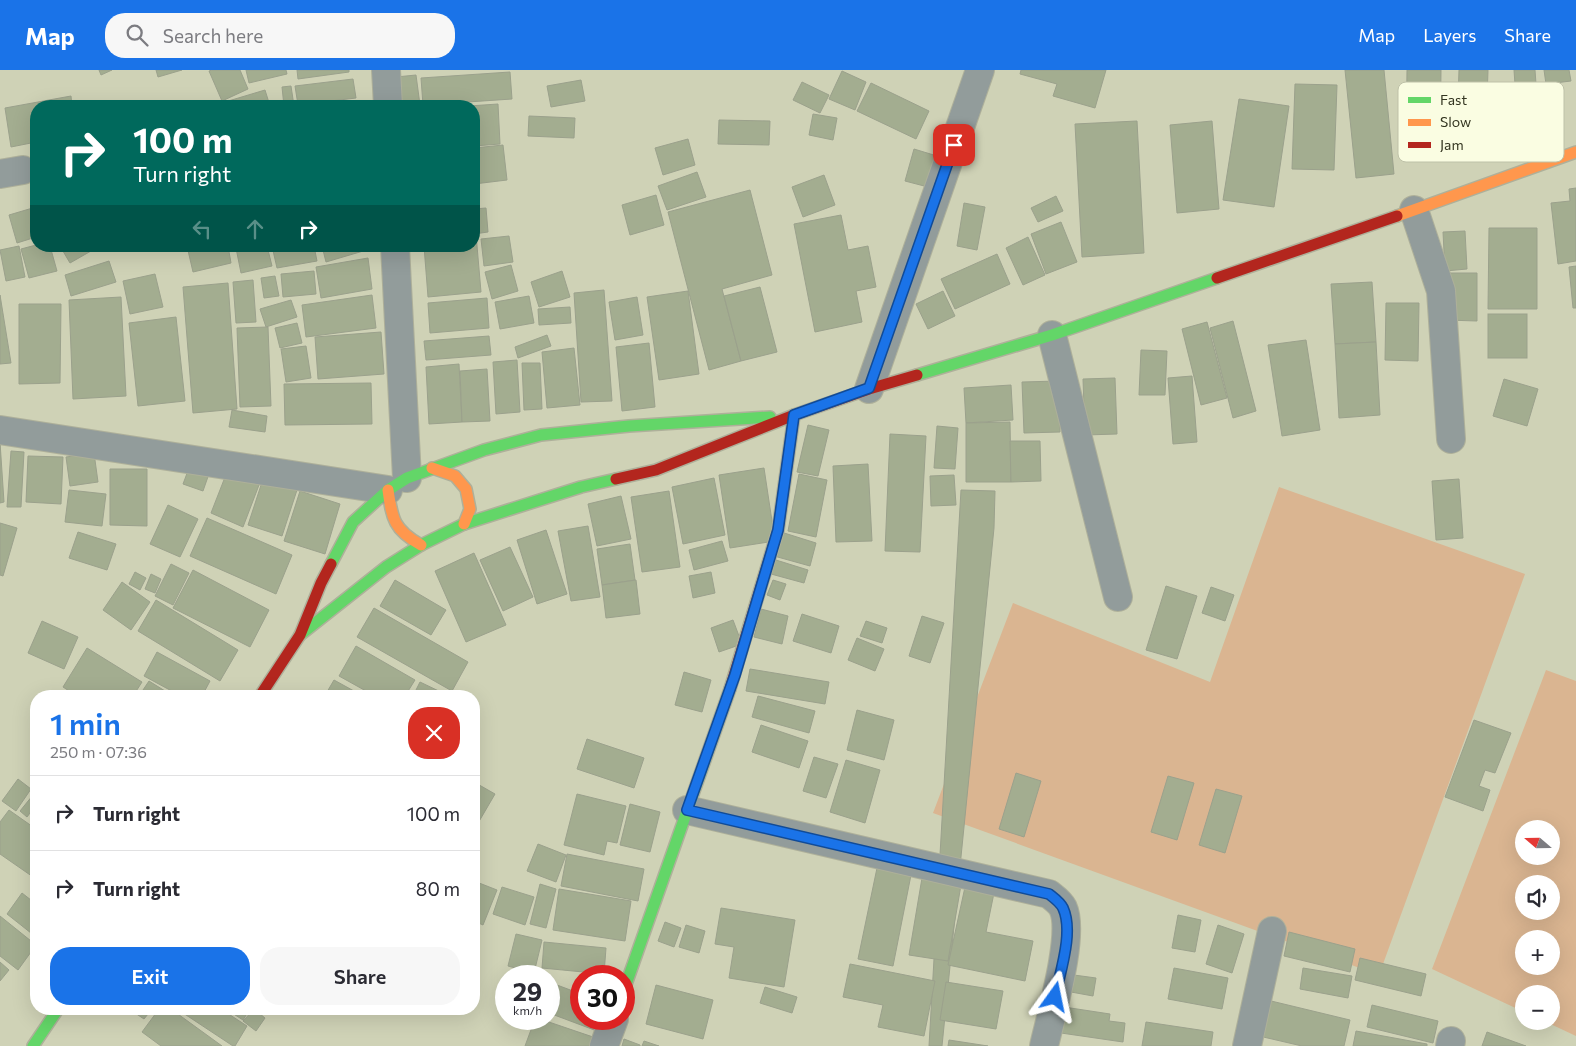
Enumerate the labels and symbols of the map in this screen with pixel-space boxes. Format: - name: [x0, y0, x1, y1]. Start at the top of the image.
- legend: [1398, 82, 1564, 162]
- text: Fast: [1440, 91, 1467, 108]
- text: Slow: [1440, 113, 1471, 130]
- pin: [933, 124, 975, 166]
- text: Jam: [1440, 136, 1464, 153]
- north arrow: [1515, 820, 1560, 865]
- speed limit sign: 30: [570, 965, 635, 1030]
- position arrow: [1028, 970, 1080, 1022]

